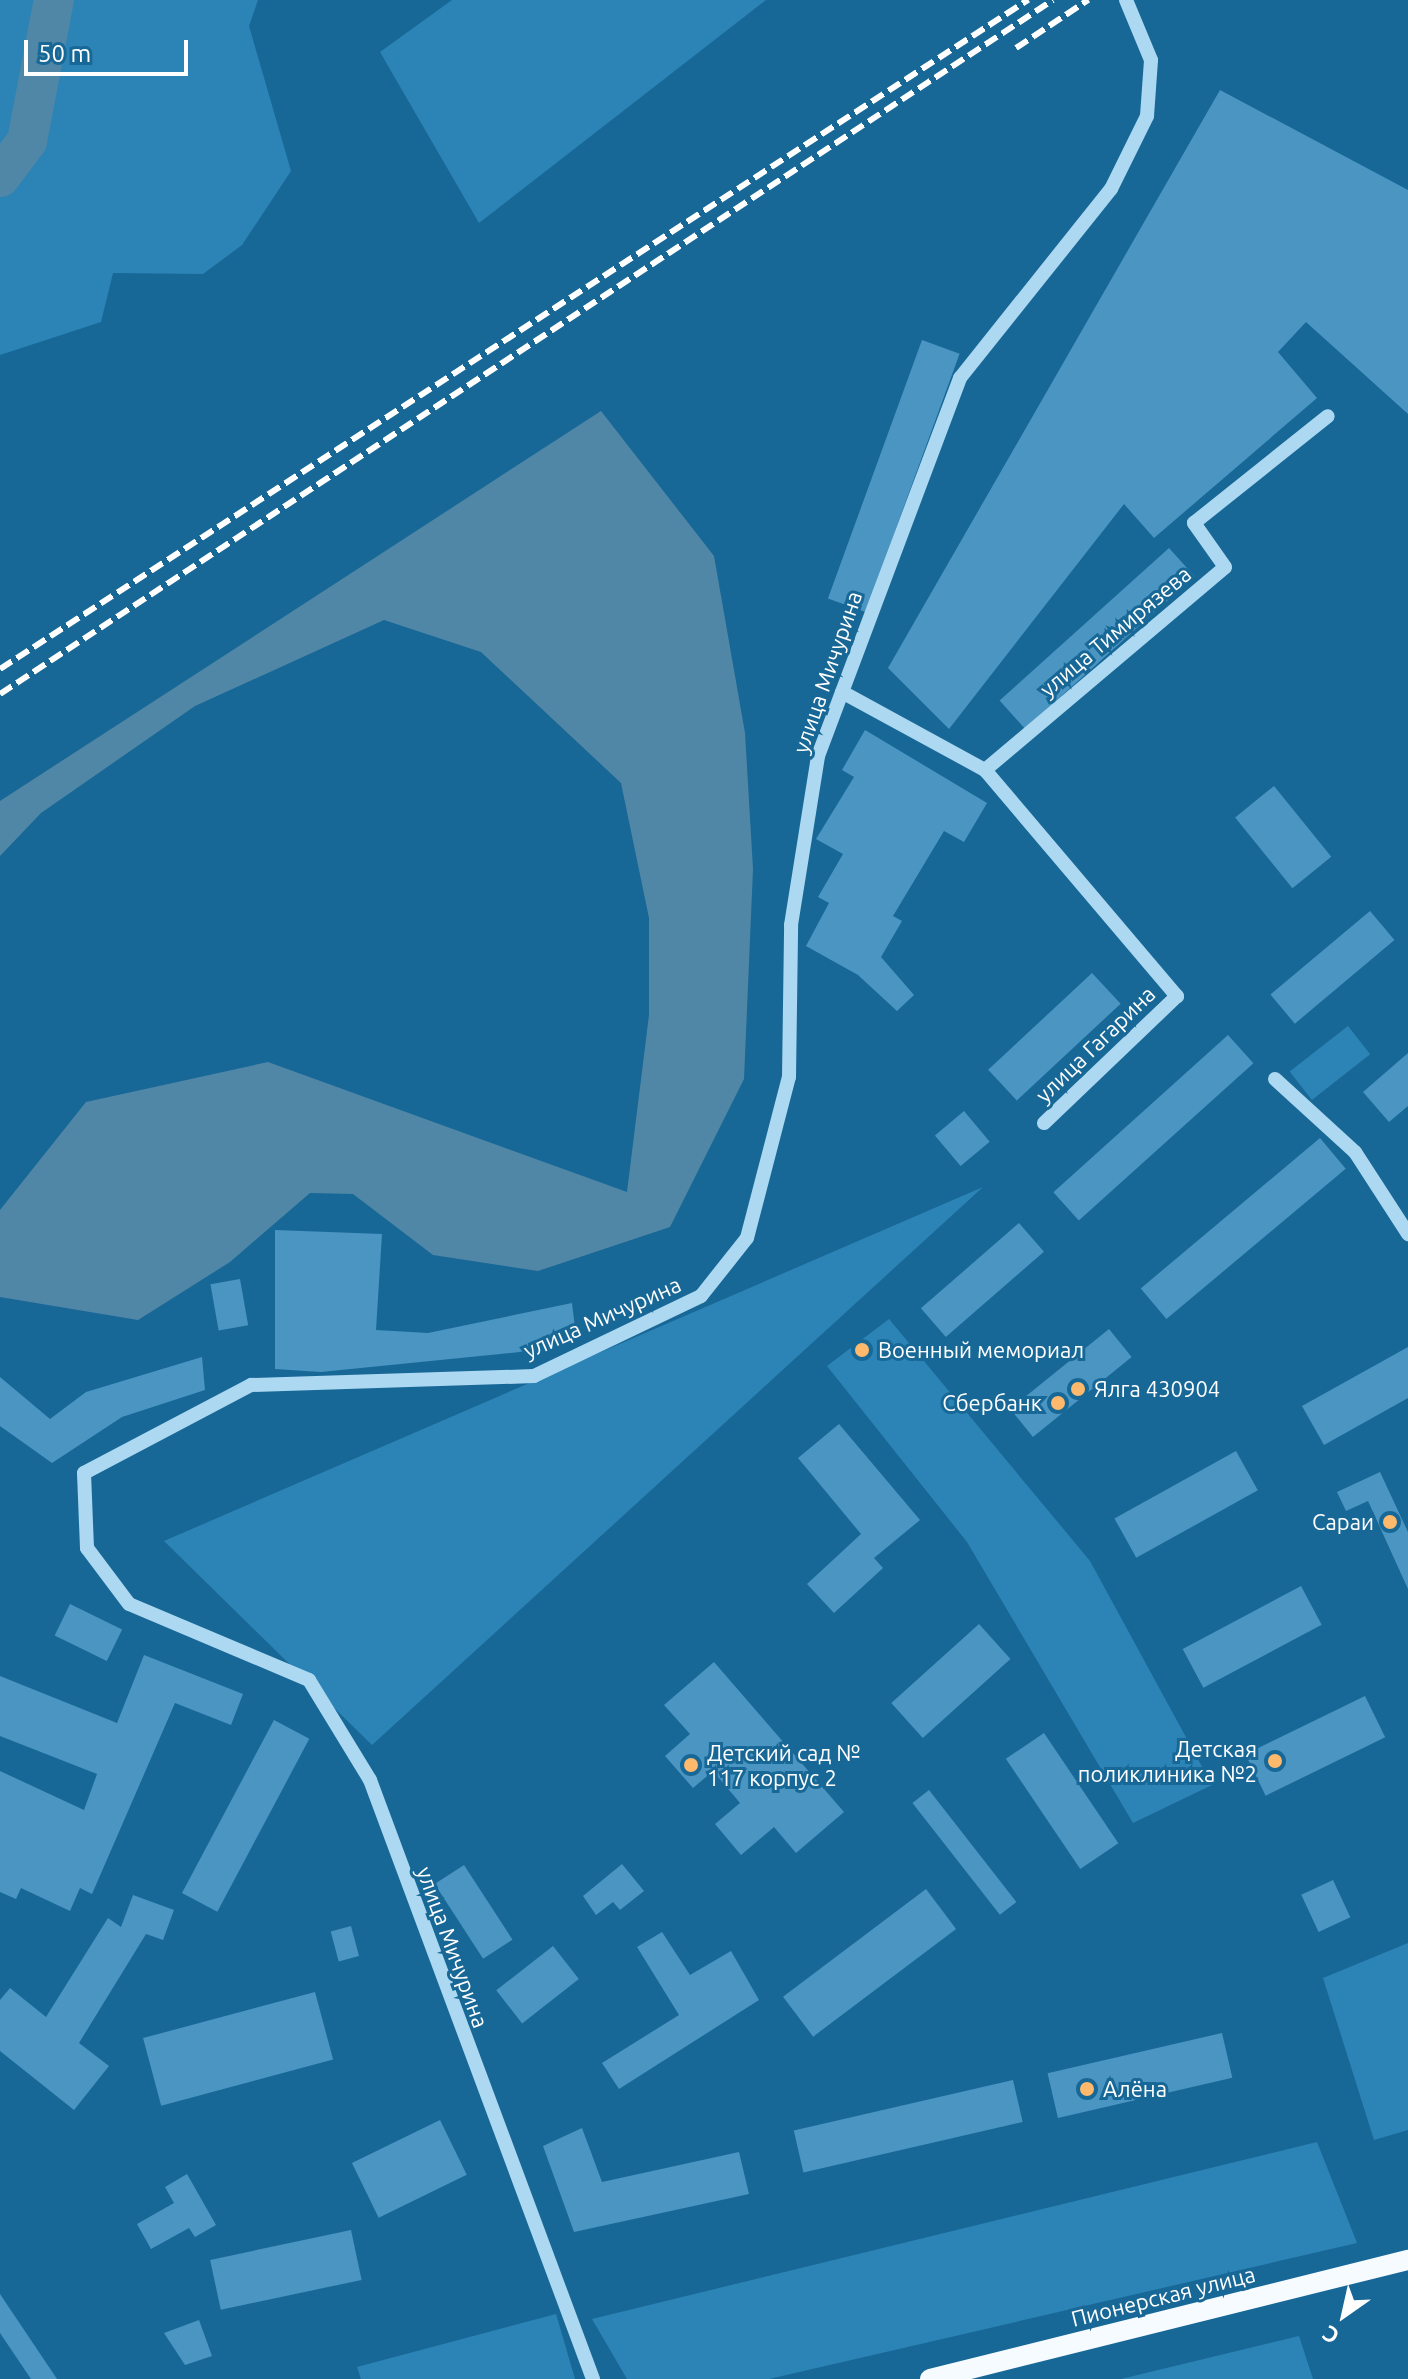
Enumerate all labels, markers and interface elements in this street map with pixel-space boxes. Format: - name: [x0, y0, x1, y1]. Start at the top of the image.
- scale bar: [28, 24, 192, 74]
- text: 50 m: [38, 40, 91, 67]
- street label: улица Тимирязева: [1034, 560, 1196, 702]
- street label: улица Мичурина: [787, 588, 867, 756]
- street label: улица Гагарина: [1030, 980, 1160, 1108]
- street label: улица Мичурина: [519, 1270, 685, 1364]
- place label: Военный мемориал: [878, 1337, 1084, 1363]
- marker: Военный мемориал: [853, 1341, 871, 1359]
- place label: Ялга 430904: [1094, 1376, 1220, 1402]
- marker: Ялга 430904: [1069, 1380, 1087, 1398]
- place label: Сбербанк: [942, 1390, 1042, 1416]
- marker: Сбербанк: [1049, 1394, 1067, 1412]
- place label: Сараи: [1312, 1509, 1374, 1535]
- marker: Сараи: [1381, 1513, 1399, 1531]
- place label: Детская поликлиника №2: [1078, 1735, 1257, 1786]
- place label: Детский сад № 117 корпус 2: [707, 1739, 861, 1790]
- marker: Детская поликлиника №2: [1264, 1750, 1286, 1772]
- marker: Детский сад № 117 корпус 2: [682, 1756, 700, 1774]
- street label: улица Мичурина: [412, 1863, 494, 2031]
- place label: Алёна: [1103, 2076, 1167, 2102]
- marker: Алёна: [1078, 2080, 1096, 2098]
- street label: Пионерская улица: [1068, 2260, 1258, 2332]
- north arrow: [1304, 2275, 1384, 2355]
- text: С: [1317, 2321, 1343, 2350]

